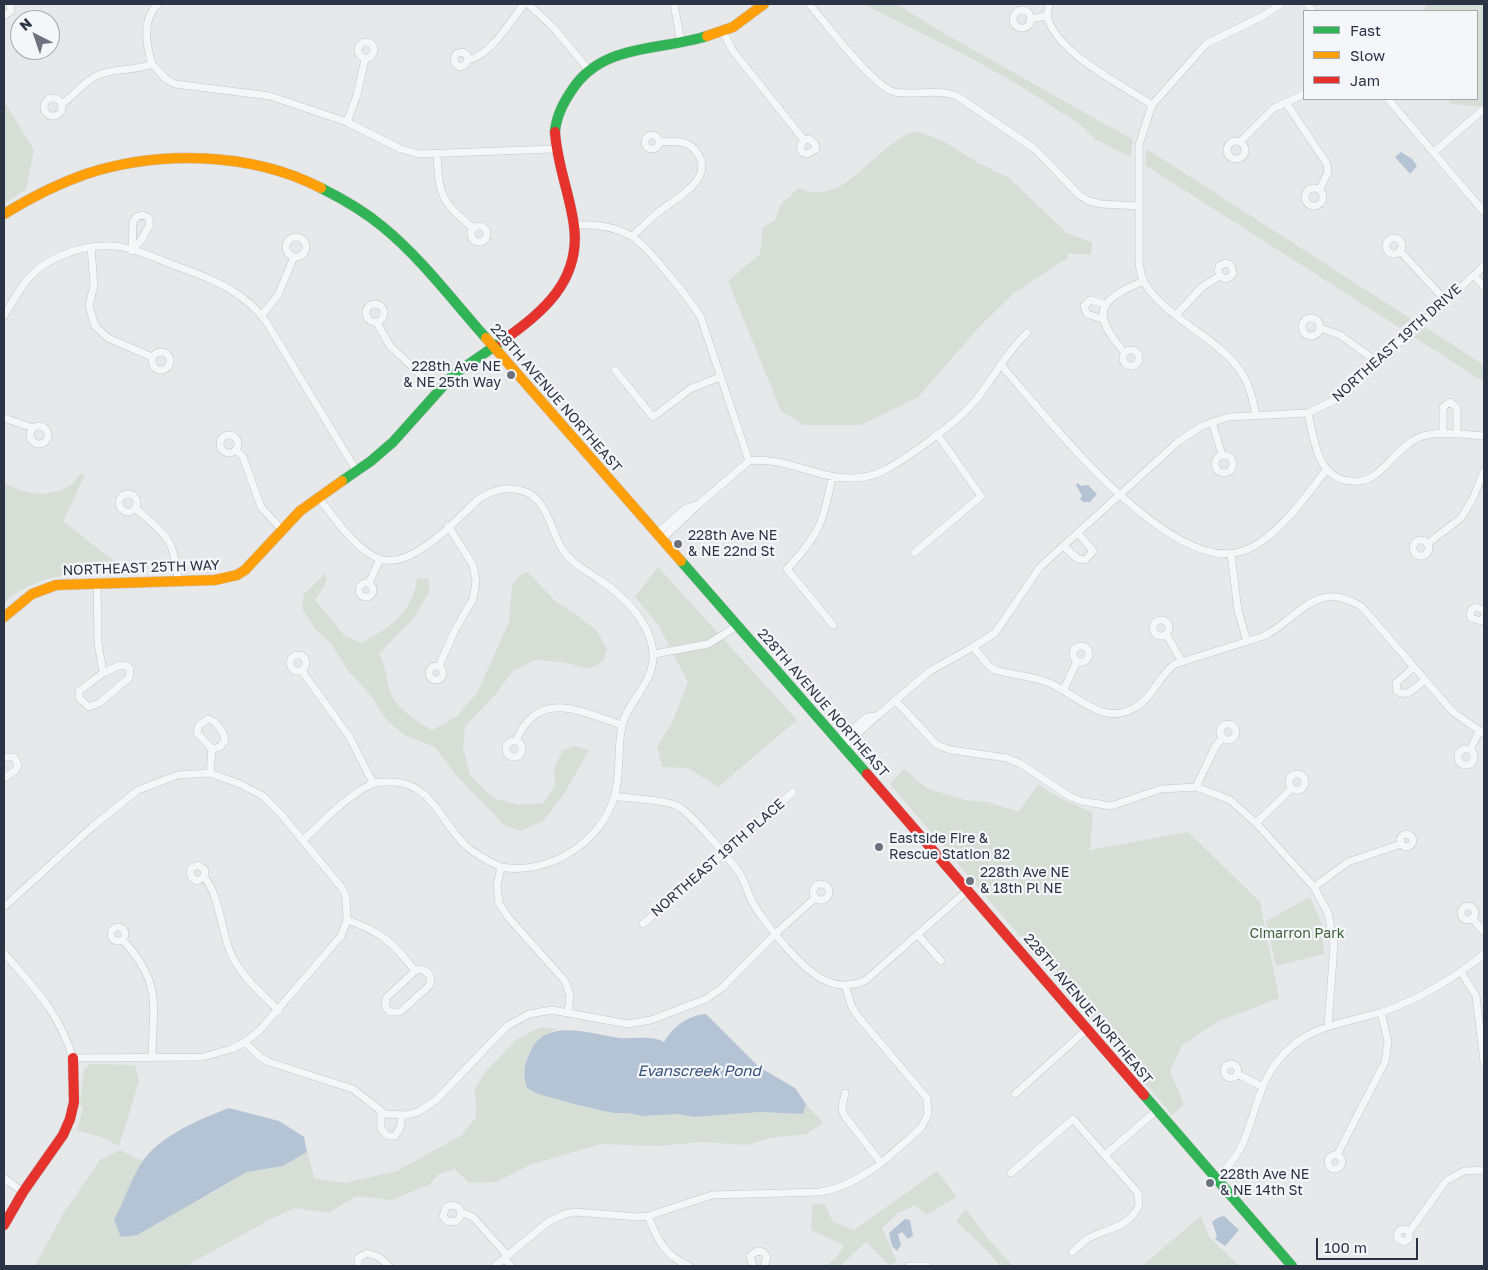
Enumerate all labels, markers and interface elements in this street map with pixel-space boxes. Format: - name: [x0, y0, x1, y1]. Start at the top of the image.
- north arrow: [10, 10, 60, 60]
- legend: [1303, 10, 1478, 100]
- text: N: [16, 14, 35, 34]
- text: Fast: [1350, 21, 1381, 39]
- text: Slow: [1350, 46, 1385, 64]
- text: Jam: [1350, 71, 1380, 89]
- street label: NORTHEAST 19TH DRIVE: [1329, 280, 1465, 406]
- street label: 228TH AVENUE NORTHEAST: [487, 320, 625, 476]
- place label: 228th Ave NE & NE 25th Way: [403, 359, 501, 392]
- marker: 228th Ave NE & NE 25th Way: [505, 369, 517, 381]
- place label: 228th Ave NE & NE 22nd St: [688, 528, 777, 560]
- marker: 228th Ave NE & NE 22nd St: [672, 538, 684, 550]
- street label: NORTHEAST 25TH WAY: [62, 557, 220, 579]
- street label: 228TH AVENUE NORTHEAST: [754, 625, 892, 781]
- street label: NORTHEAST 19TH PLACE: [648, 795, 788, 921]
- place label: Eastside Fire & Rescue Station 82: [889, 831, 1010, 864]
- marker: Eastside Fire & Rescue Station 82: [873, 841, 885, 853]
- place label: 228th Ave NE & 18th Pl NE: [980, 865, 1069, 898]
- marker: 228th Ave NE & 18th Pl NE: [964, 875, 976, 887]
- park label: Cimarron Park: [1249, 926, 1345, 942]
- street label: 228TH AVENUE NORTHEAST: [1020, 930, 1156, 1088]
- water label: Evanscreek Pond: [637, 1062, 761, 1080]
- place label: 228th Ave NE & NE 14th St: [1220, 1167, 1309, 1200]
- marker: 228th Ave NE & NE 14th St: [1204, 1177, 1216, 1189]
- scale bar: [1318, 1228, 1420, 1260]
- text: 100 m: [1324, 1238, 1367, 1256]

